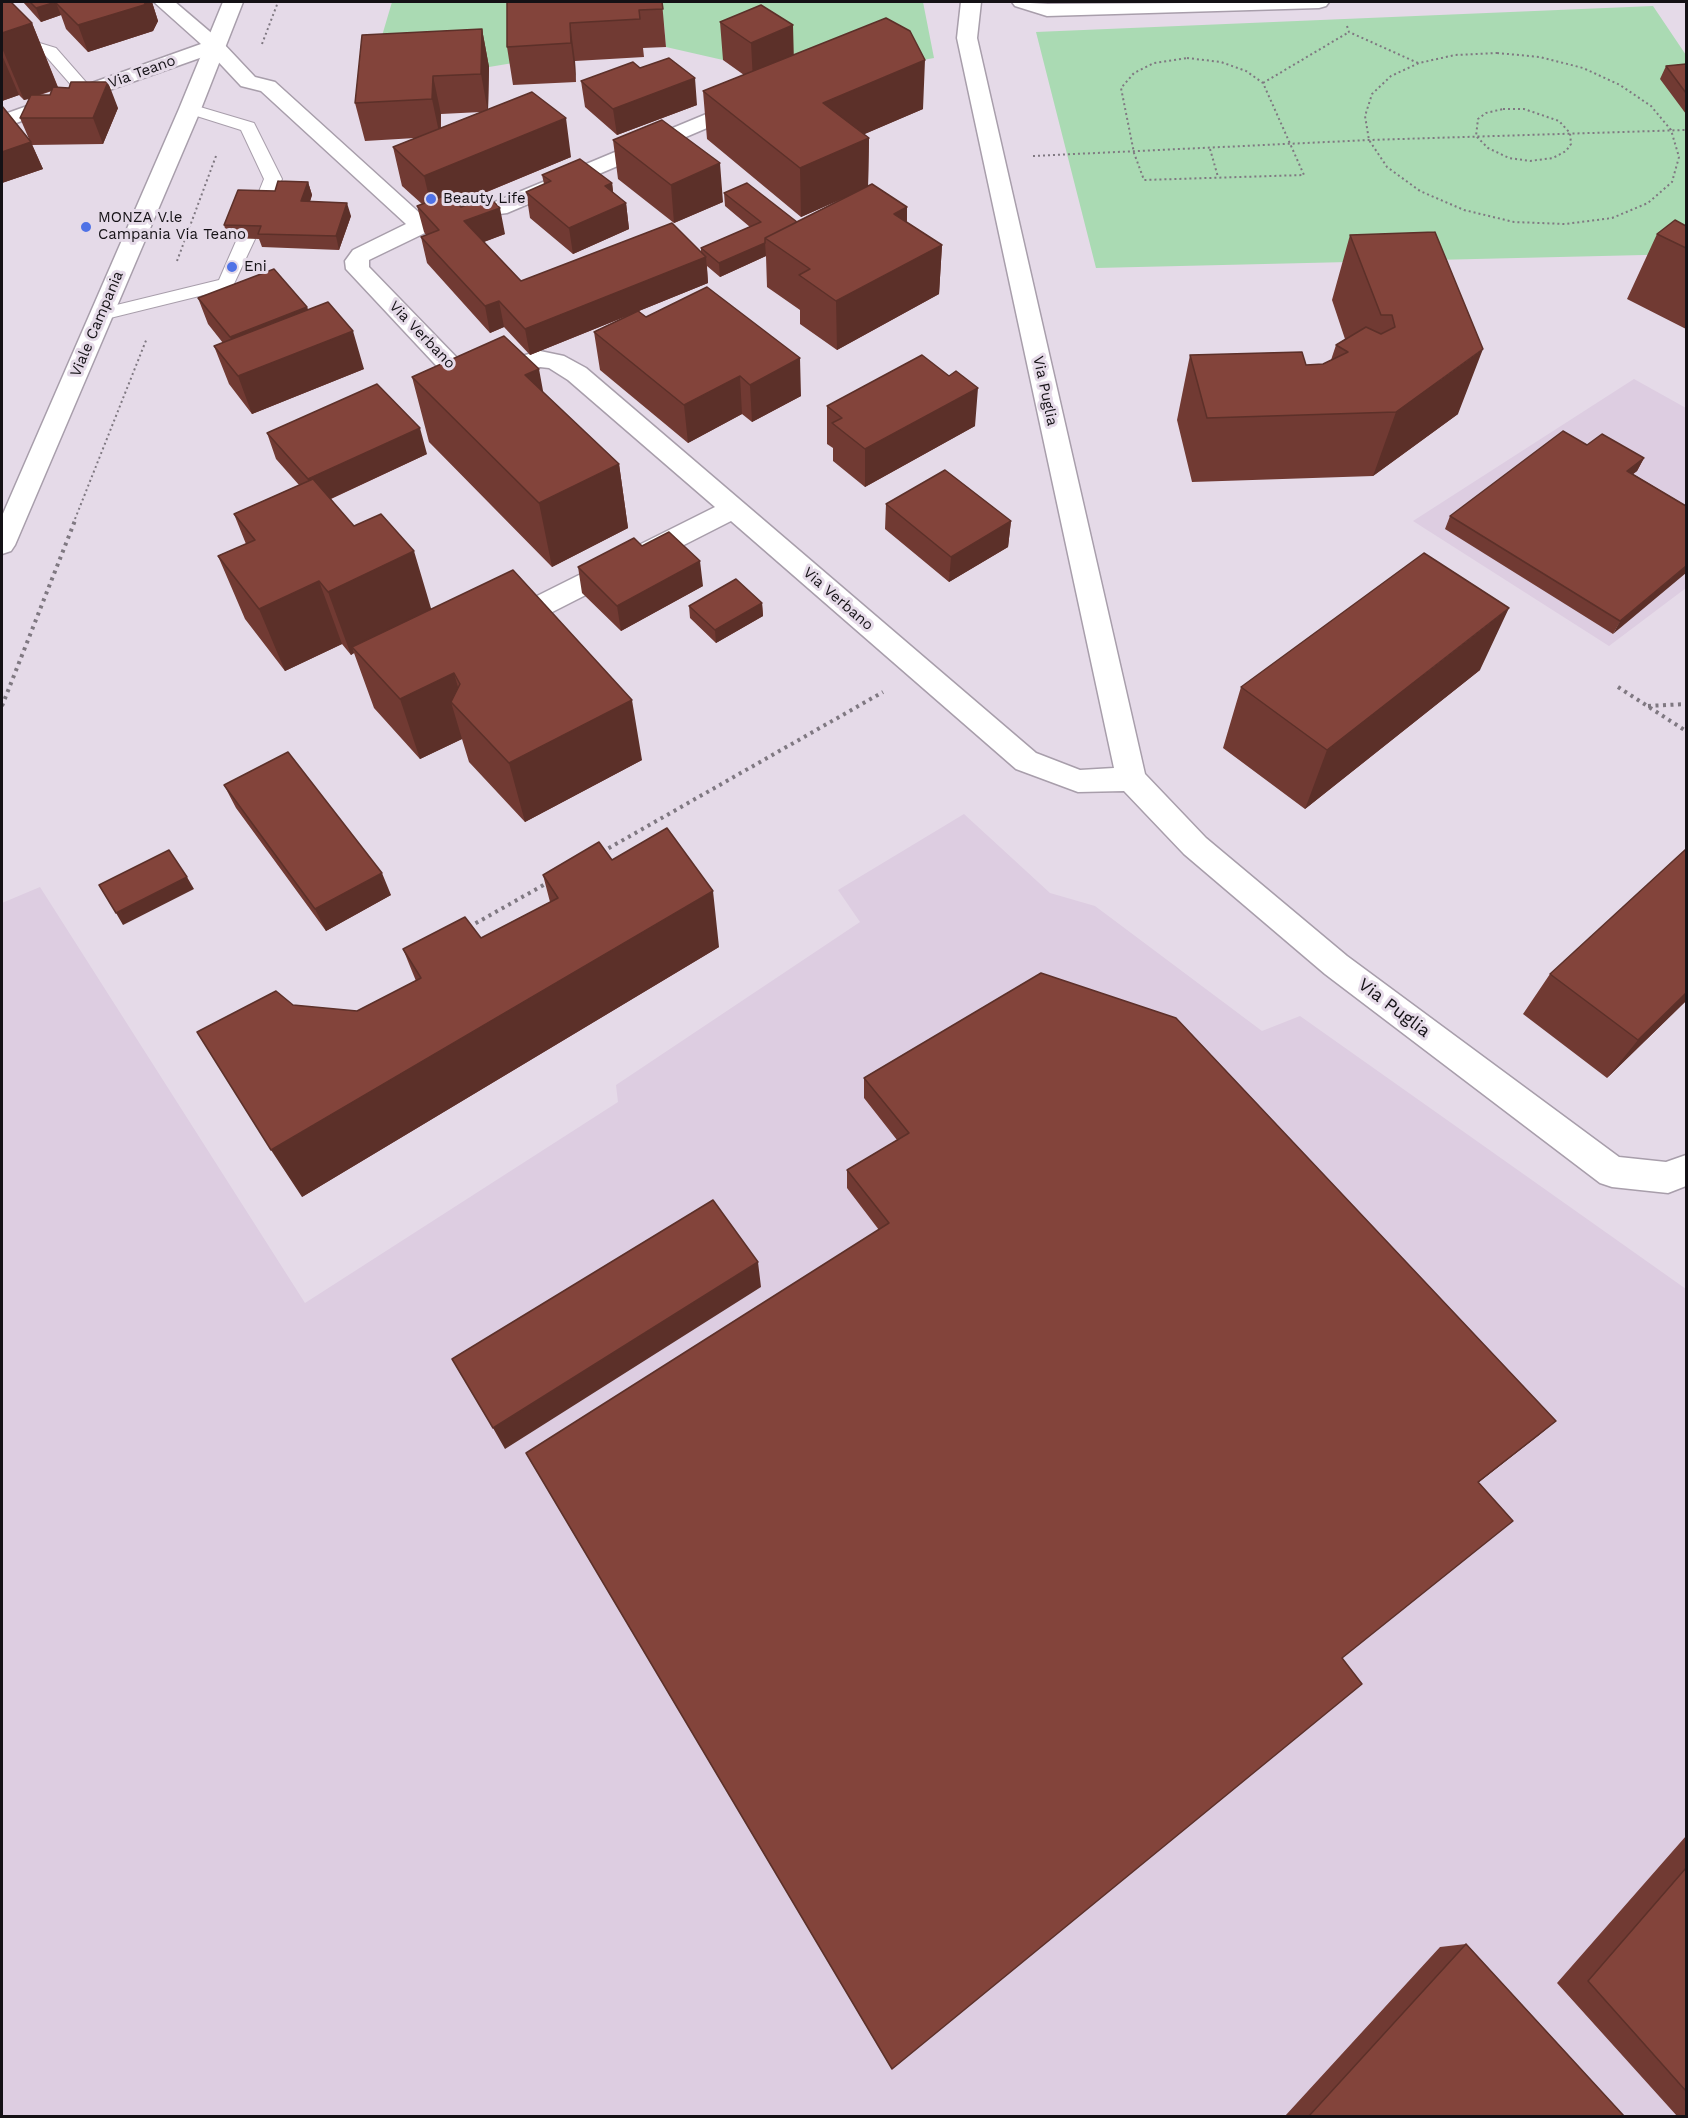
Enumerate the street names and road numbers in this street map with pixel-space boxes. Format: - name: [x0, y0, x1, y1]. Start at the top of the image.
- street label: Via Teano: [106, 52, 178, 92]
- street label: Viale Campania: [67, 268, 127, 380]
- street label: Via Verbano: [385, 297, 459, 373]
- street label: Via Puglia: [1029, 355, 1061, 427]
- street label: Via Verbano: [799, 564, 877, 634]
- street label: Via Puglia: [1354, 974, 1434, 1042]

